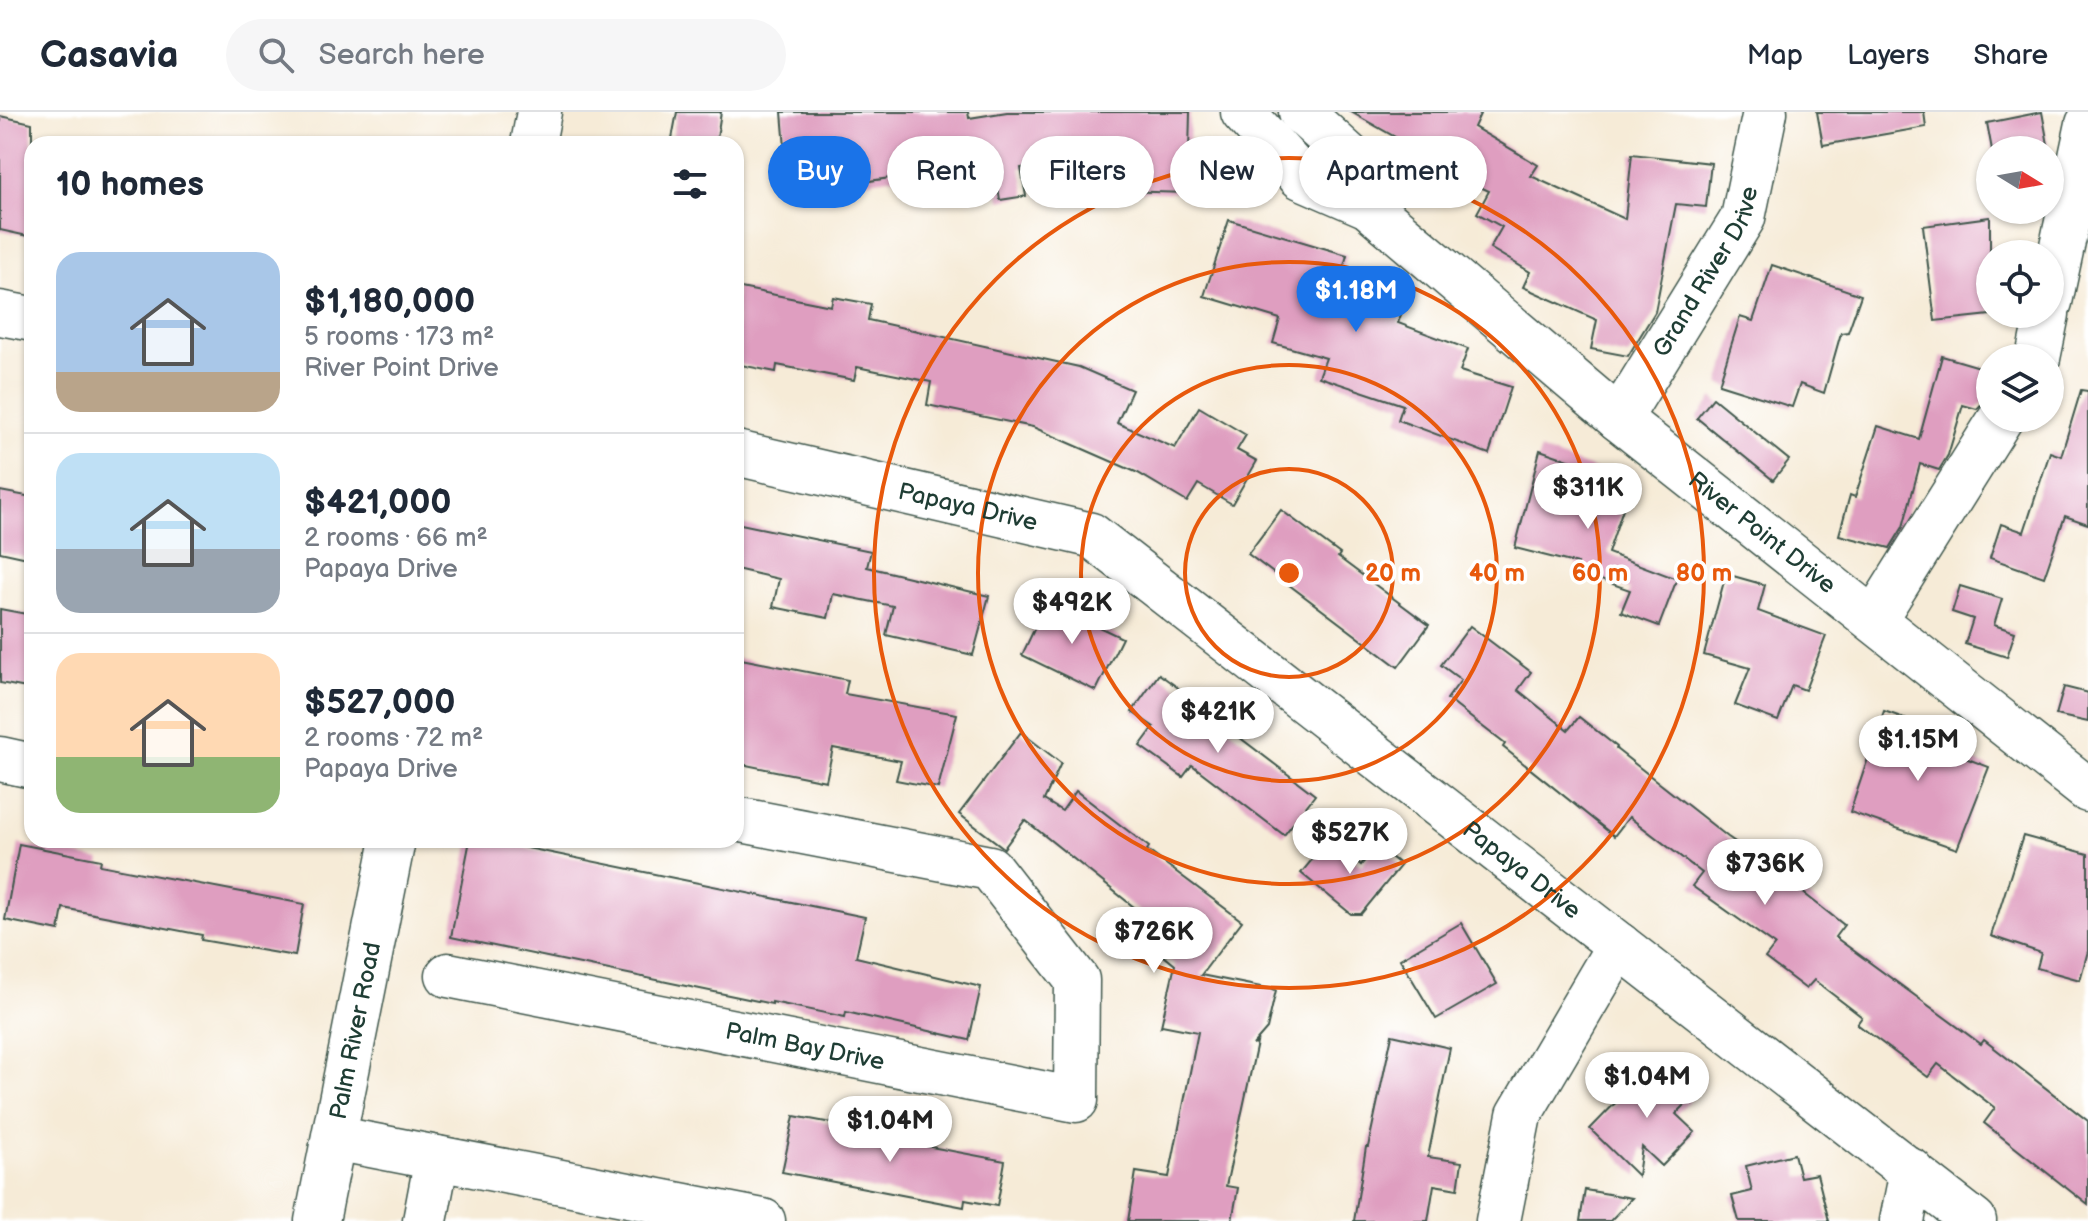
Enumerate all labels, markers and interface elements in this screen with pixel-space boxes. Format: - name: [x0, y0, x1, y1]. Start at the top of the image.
- search box: [226, 19, 786, 91]
- text: Casavia: [40, 33, 178, 78]
- icon: search: [254, 33, 298, 77]
- text: Search here: [318, 37, 485, 73]
- text: Map: [1747, 39, 1803, 72]
- text: Layers: [1847, 39, 1930, 72]
- text: Share: [1974, 39, 2048, 72]
- chip: Buy: [768, 136, 871, 208]
- chip: Rent: [887, 136, 1004, 208]
- chip: Filters: [1020, 136, 1154, 208]
- chip: New: [1170, 136, 1283, 208]
- chip: Apartment: [1299, 136, 1487, 208]
- north arrow: [1976, 136, 2064, 224]
- map controls: [1976, 136, 2064, 432]
- icon: filters: [668, 162, 712, 206]
- text: 10 homes: [56, 164, 204, 205]
- street label: Grand River Drive: [1647, 184, 1764, 362]
- button: locate: [1976, 240, 2064, 328]
- pin: $1.18M: [1291, 266, 1421, 334]
- text: $1.18M: [1315, 276, 1397, 307]
- text: $1,180,000: [304, 281, 475, 322]
- icon: home: [120, 284, 216, 380]
- text: 5 rooms · 173 m²: [304, 322, 494, 353]
- button: layers: [1976, 344, 2064, 432]
- text: River Point Drive: [304, 353, 499, 384]
- pin: $311K: [1532, 463, 1644, 531]
- street label: River Point Drive: [1682, 466, 1841, 600]
- text: $311K: [1552, 473, 1624, 504]
- street label: Papaya Drive: [895, 477, 1040, 537]
- text: $421,000: [304, 482, 452, 523]
- icon: home: [120, 485, 216, 581]
- text: 2 rooms · 66 m²: [304, 523, 488, 554]
- text: Papaya Drive: [304, 554, 458, 585]
- centre of rings: [1275, 559, 1303, 587]
- text: 20 m: [1365, 559, 1421, 588]
- text: 40 m: [1469, 559, 1525, 588]
- text: 60 m: [1572, 559, 1628, 588]
- text: 80 m: [1676, 559, 1732, 588]
- pin: $492K: [1016, 578, 1128, 646]
- text: $492K: [1032, 588, 1112, 619]
- text: $527,000: [304, 682, 455, 723]
- icon: home: [120, 685, 216, 781]
- pin: $421K: [1162, 687, 1274, 755]
- text: $421K: [1180, 697, 1256, 728]
- pin: $1.15M: [1853, 715, 1983, 783]
- text: 2 rooms · 72 m²: [304, 723, 483, 754]
- text: $1.15M: [1877, 725, 1959, 756]
- text: Papaya Drive: [304, 754, 458, 785]
- pin: $527K: [1294, 808, 1406, 876]
- street label: Papaya Drive: [1457, 815, 1587, 925]
- text: $527K: [1310, 818, 1390, 849]
- pin: $736K: [1709, 839, 1821, 907]
- text: $736K: [1725, 849, 1805, 880]
- pin: $726K: [1098, 907, 1210, 975]
- text: $726K: [1114, 917, 1194, 948]
- street label: Palm River Road: [324, 940, 387, 1122]
- street label: Palm Bay Drive: [723, 1017, 887, 1077]
- pin: $1.04M: [1582, 1052, 1712, 1120]
- text: $1.04M: [1603, 1062, 1691, 1093]
- pin: $1.04M: [825, 1096, 955, 1164]
- text: $1.04M: [846, 1106, 934, 1137]

